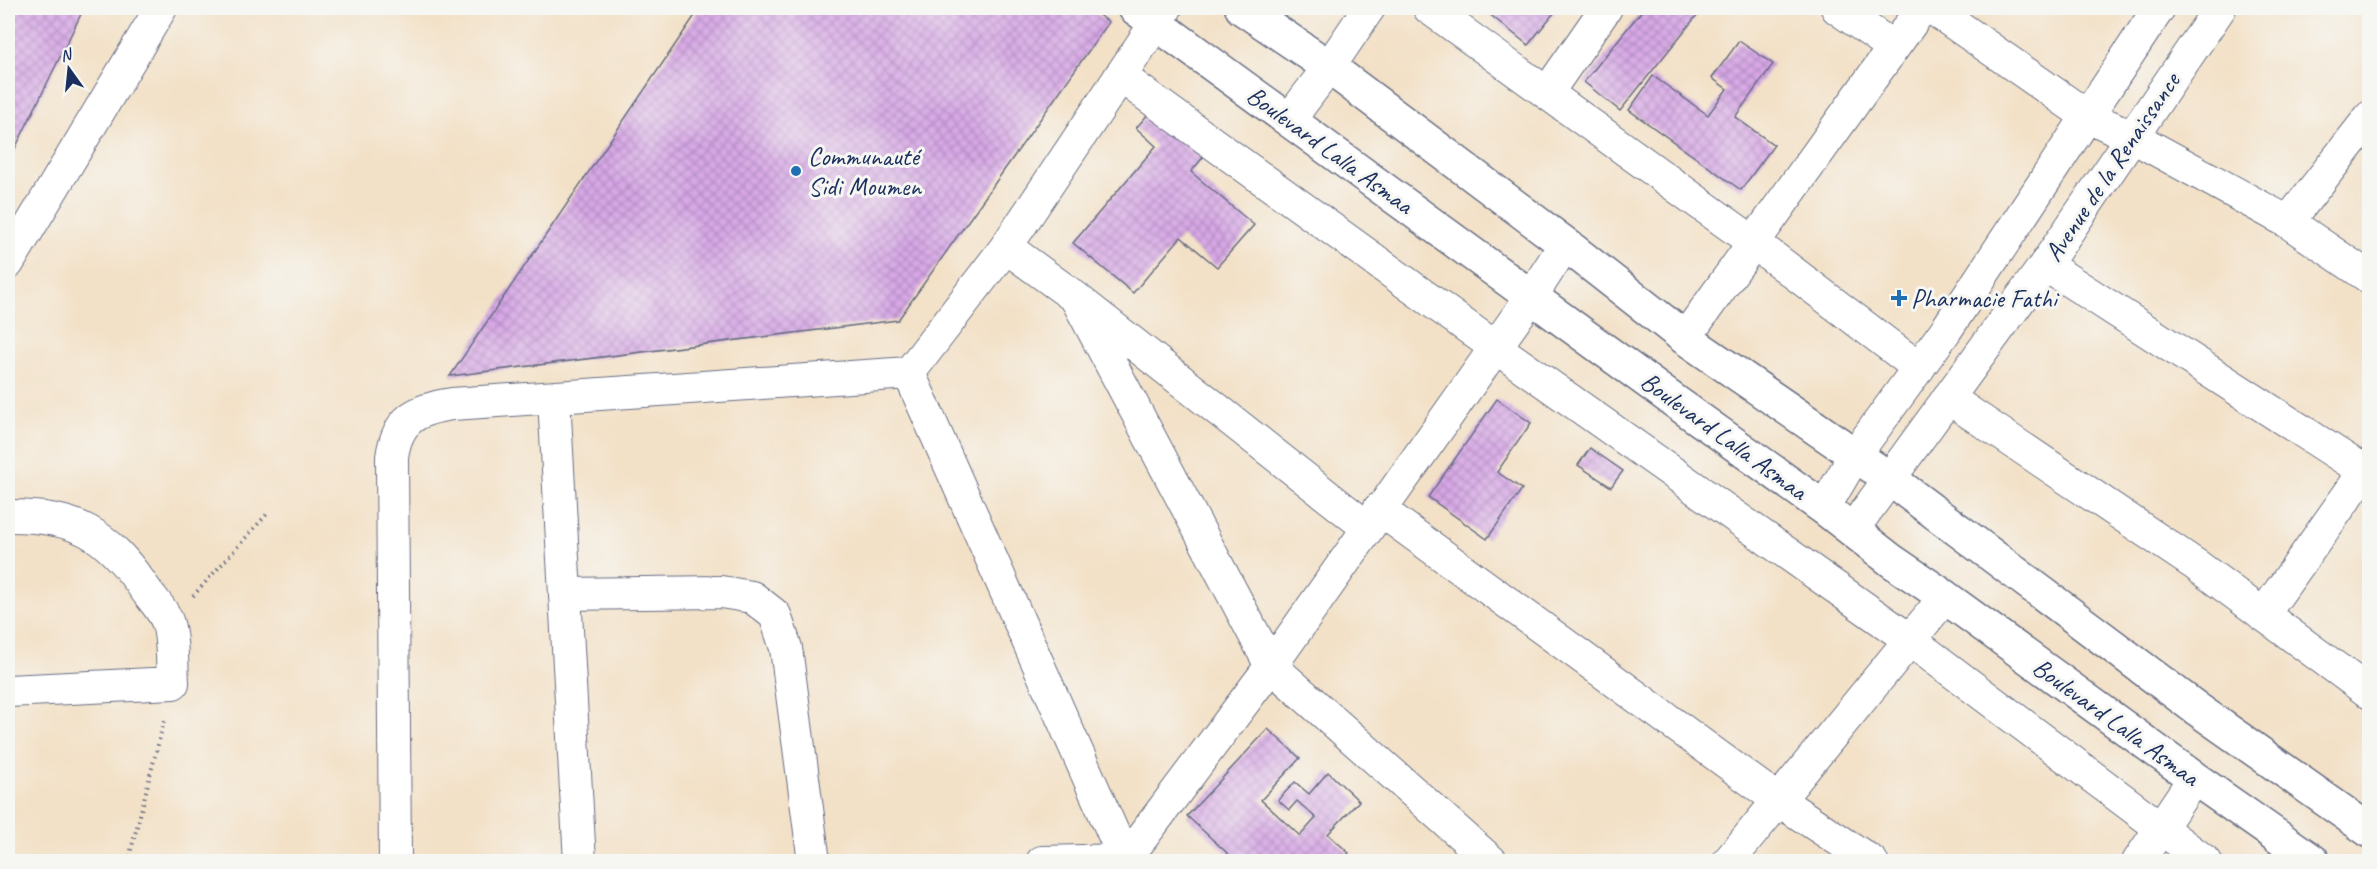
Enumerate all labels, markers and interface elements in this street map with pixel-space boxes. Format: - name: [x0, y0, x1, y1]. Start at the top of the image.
- north arrow: [39, 39, 99, 99]
- text: N: [58, 44, 76, 66]
- street label: Avenue de la Renaissance: [2037, 64, 2189, 268]
- street label: Boulevard Lalla Asmaa: [1240, 79, 1421, 222]
- place label: Communauté Sidi Moumen: [808, 140, 922, 203]
- marker: Communauté Sidi Moumen: [789, 164, 803, 178]
- place label: Pharmacie Fathi: [1911, 282, 2060, 315]
- marker: Pharmacie Fathi: [1892, 291, 1906, 305]
- street label: Boulevard Lalla Asmaa: [1634, 365, 1815, 508]
- street label: Boulevard Lalla Asmaa: [2026, 651, 2207, 794]

